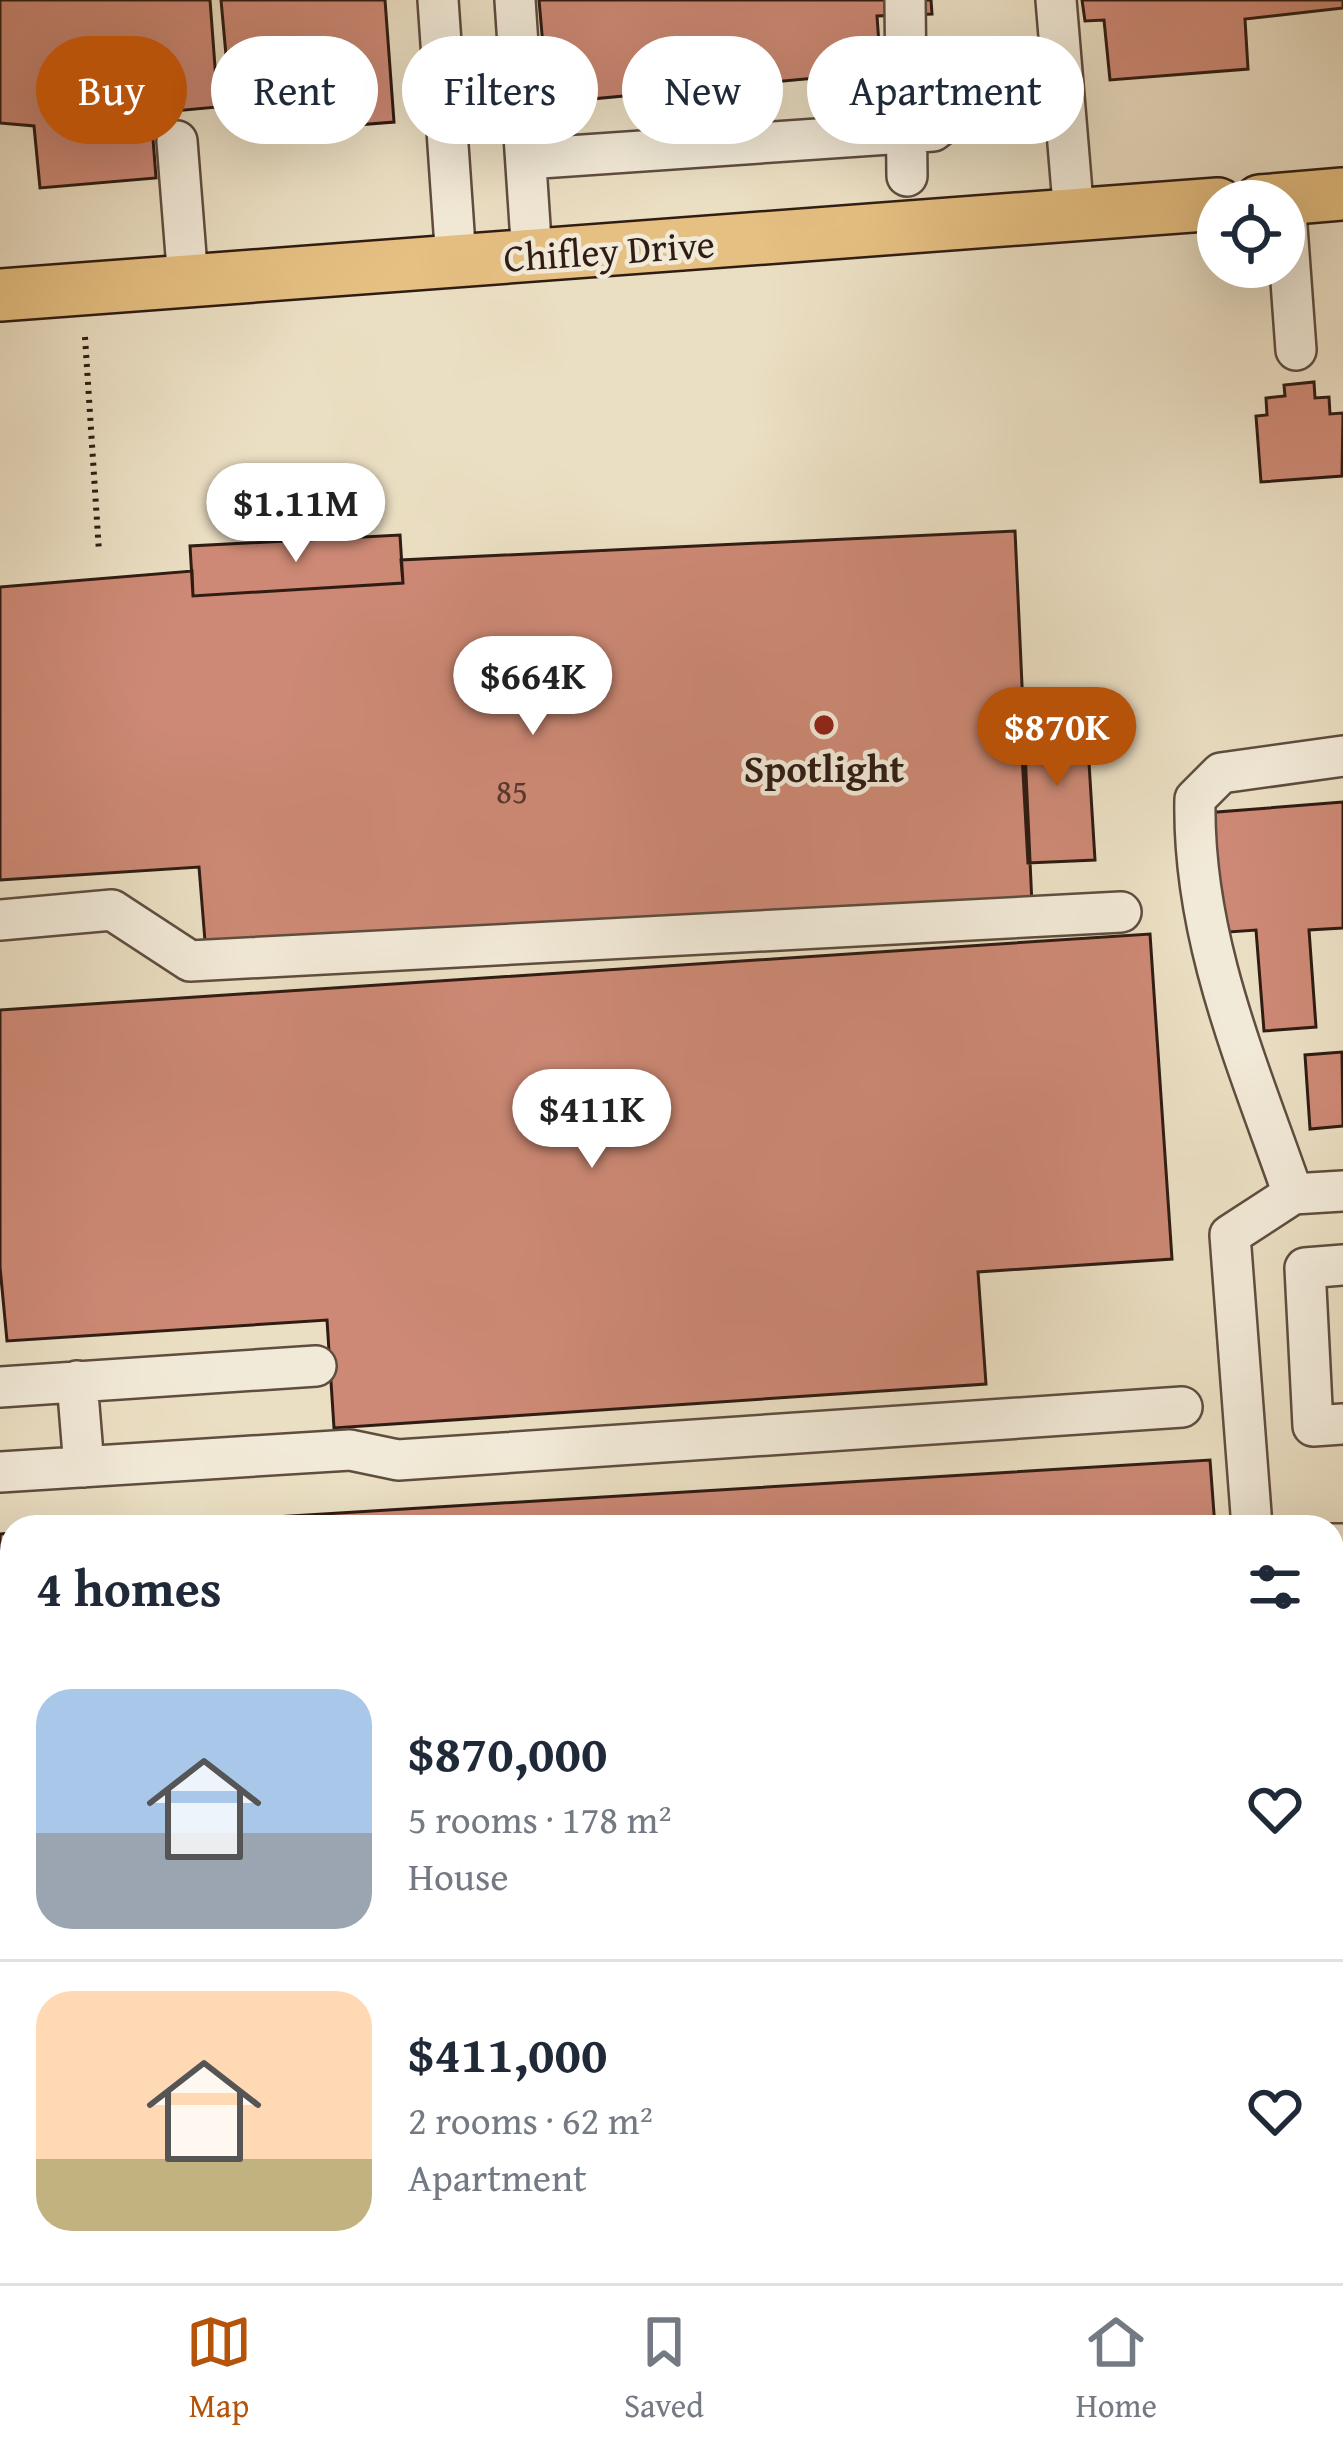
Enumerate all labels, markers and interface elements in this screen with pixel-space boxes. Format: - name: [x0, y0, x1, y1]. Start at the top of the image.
- chip: Buy: [36, 36, 187, 144]
- chip: Rent: [211, 36, 378, 144]
- chip: Filters: [402, 36, 598, 144]
- chip: New: [622, 36, 783, 144]
- chip: Apartment: [807, 36, 1084, 144]
- map controls: [1197, 180, 1305, 288]
- button: locate: [1197, 180, 1305, 288]
- street label: Chifley Drive: [502, 214, 716, 286]
- pin: $1.11M: [198, 463, 394, 565]
- text: $1.11M: [233, 473, 359, 530]
- pin: $664K: [449, 636, 617, 738]
- text: $664K: [480, 646, 586, 703]
- pin: $870K: [973, 687, 1141, 789]
- text: $870K: [1004, 697, 1110, 754]
- marker: Spotlight: [811, 712, 837, 738]
- place label: Spotlight: [744, 739, 905, 796]
- house number: 85: [496, 767, 528, 815]
- pin: $411K: [508, 1069, 676, 1171]
- text: $411K: [539, 1079, 645, 1136]
- text: 4 homes: [36, 1550, 222, 1625]
- icon: filters: [1242, 1554, 1308, 1620]
- text: $870,000: [408, 1715, 607, 1790]
- icon: home: [132, 1737, 276, 1881]
- icon: heart: [1242, 1776, 1308, 1842]
- text: 5 rooms · 178 m²: [408, 1790, 672, 1847]
- text: House: [408, 1847, 509, 1904]
- text: $411,000: [408, 2016, 607, 2091]
- icon: home: [132, 2039, 276, 2183]
- icon: heart: [1242, 2078, 1308, 2144]
- text: 2 rooms · 62 m²: [408, 2091, 653, 2148]
- text: Apartment: [408, 2148, 587, 2205]
- tab: Map: [186, 2309, 252, 2429]
- tab: Saved: [624, 2309, 704, 2429]
- tab: Home: [1076, 2309, 1157, 2429]

